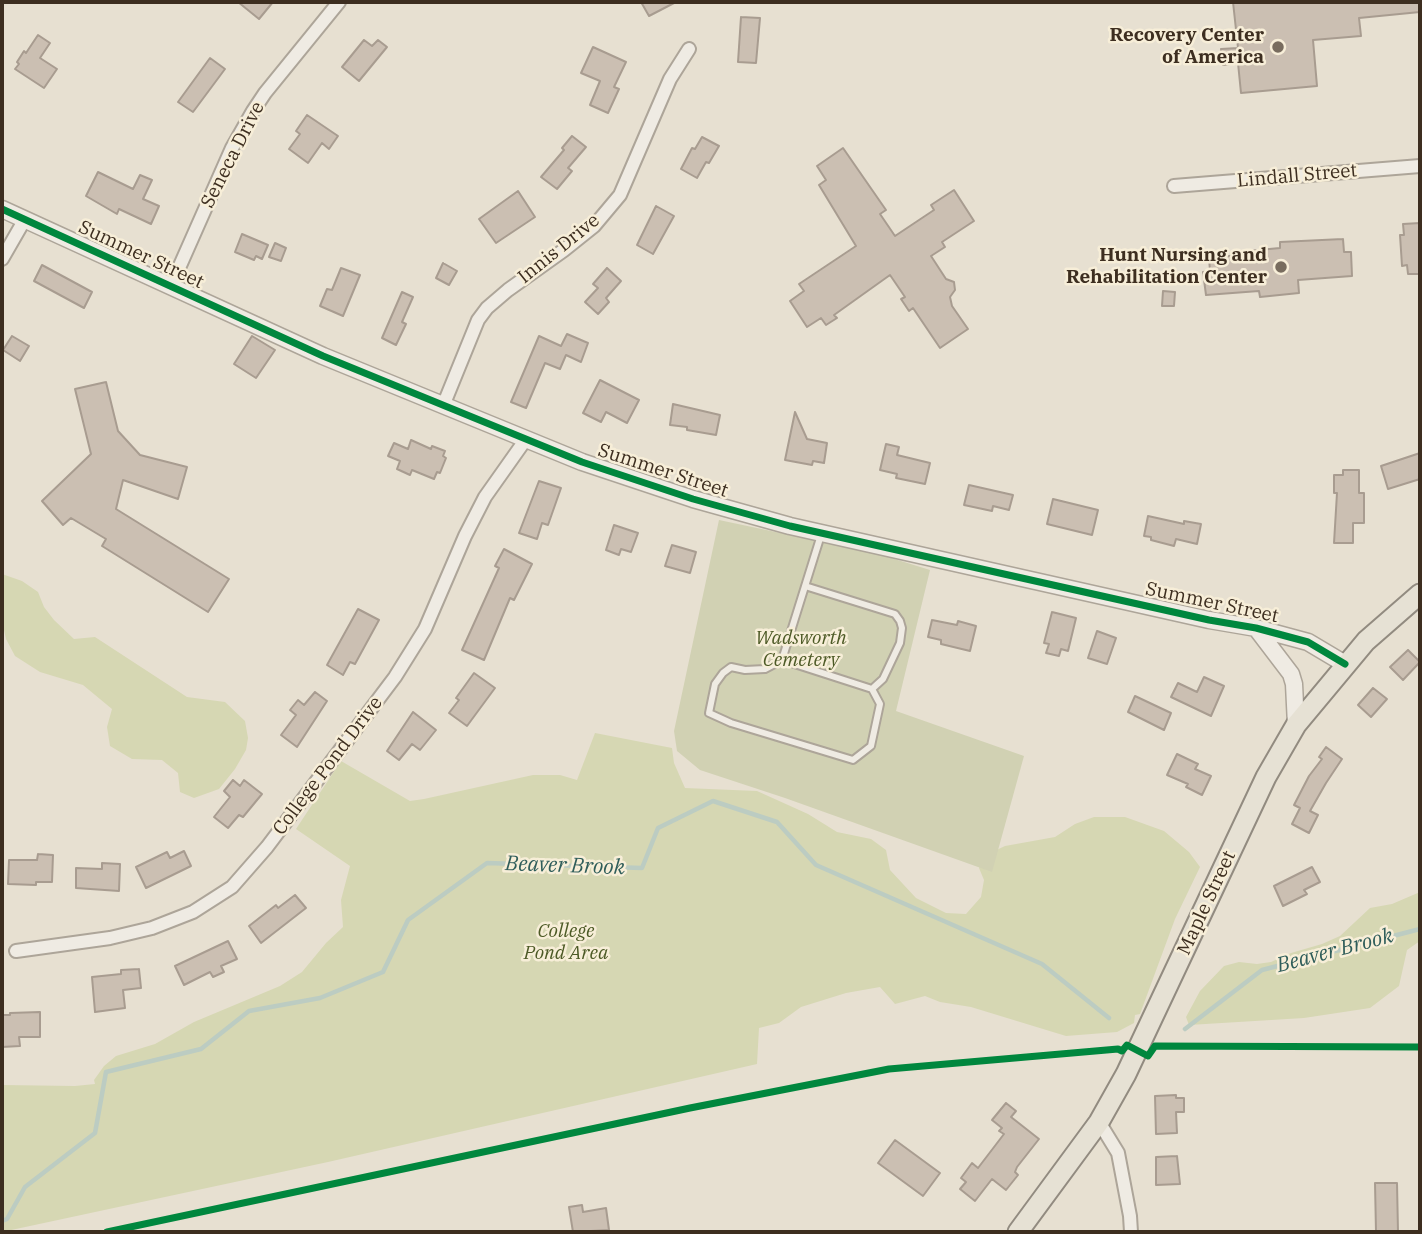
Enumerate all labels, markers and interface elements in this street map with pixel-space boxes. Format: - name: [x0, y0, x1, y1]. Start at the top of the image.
- place label: Recovery Center of America: [1110, 25, 1264, 69]
- marker: Recovery Center of America: [1270, 39, 1286, 55]
- street label: Seneca Drive: [196, 98, 270, 212]
- street label: Lindall Street: [1236, 159, 1358, 193]
- street label: Innis Drive: [514, 209, 604, 289]
- street label: Summer Street: [75, 216, 207, 294]
- place label: Hunt Nursing and Rehabilitation Center: [1066, 245, 1267, 289]
- marker: Hunt Nursing and Rehabilitation Center: [1273, 259, 1289, 275]
- street label: Summer Street: [595, 439, 731, 503]
- street label: Summer Street: [1143, 578, 1281, 628]
- park label: Wadsworth Cemetery: [755, 628, 847, 672]
- street label: College Pond Drive: [268, 692, 388, 840]
- street label: Maple Street: [1173, 847, 1241, 959]
- water label: Beaver Brook: [505, 851, 625, 881]
- park label: College Pond Area: [524, 921, 608, 965]
- water label: Beaver Brook: [1274, 923, 1396, 979]

